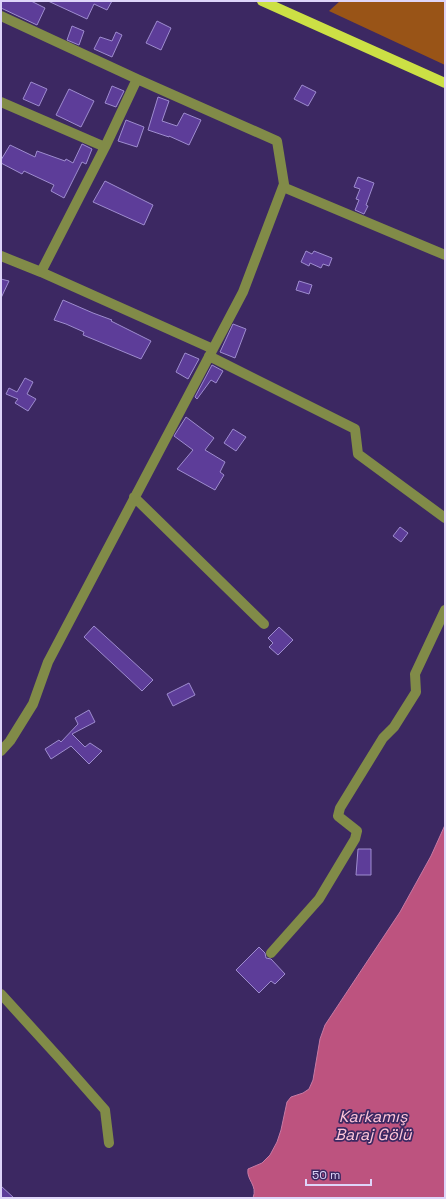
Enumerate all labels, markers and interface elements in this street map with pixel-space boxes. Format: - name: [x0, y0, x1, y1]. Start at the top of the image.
- water label: Karkamış Baraj Gölü: [335, 1106, 413, 1145]
- scale bar: [306, 1161, 371, 1187]
- text: 50 m: [312, 1167, 340, 1183]

